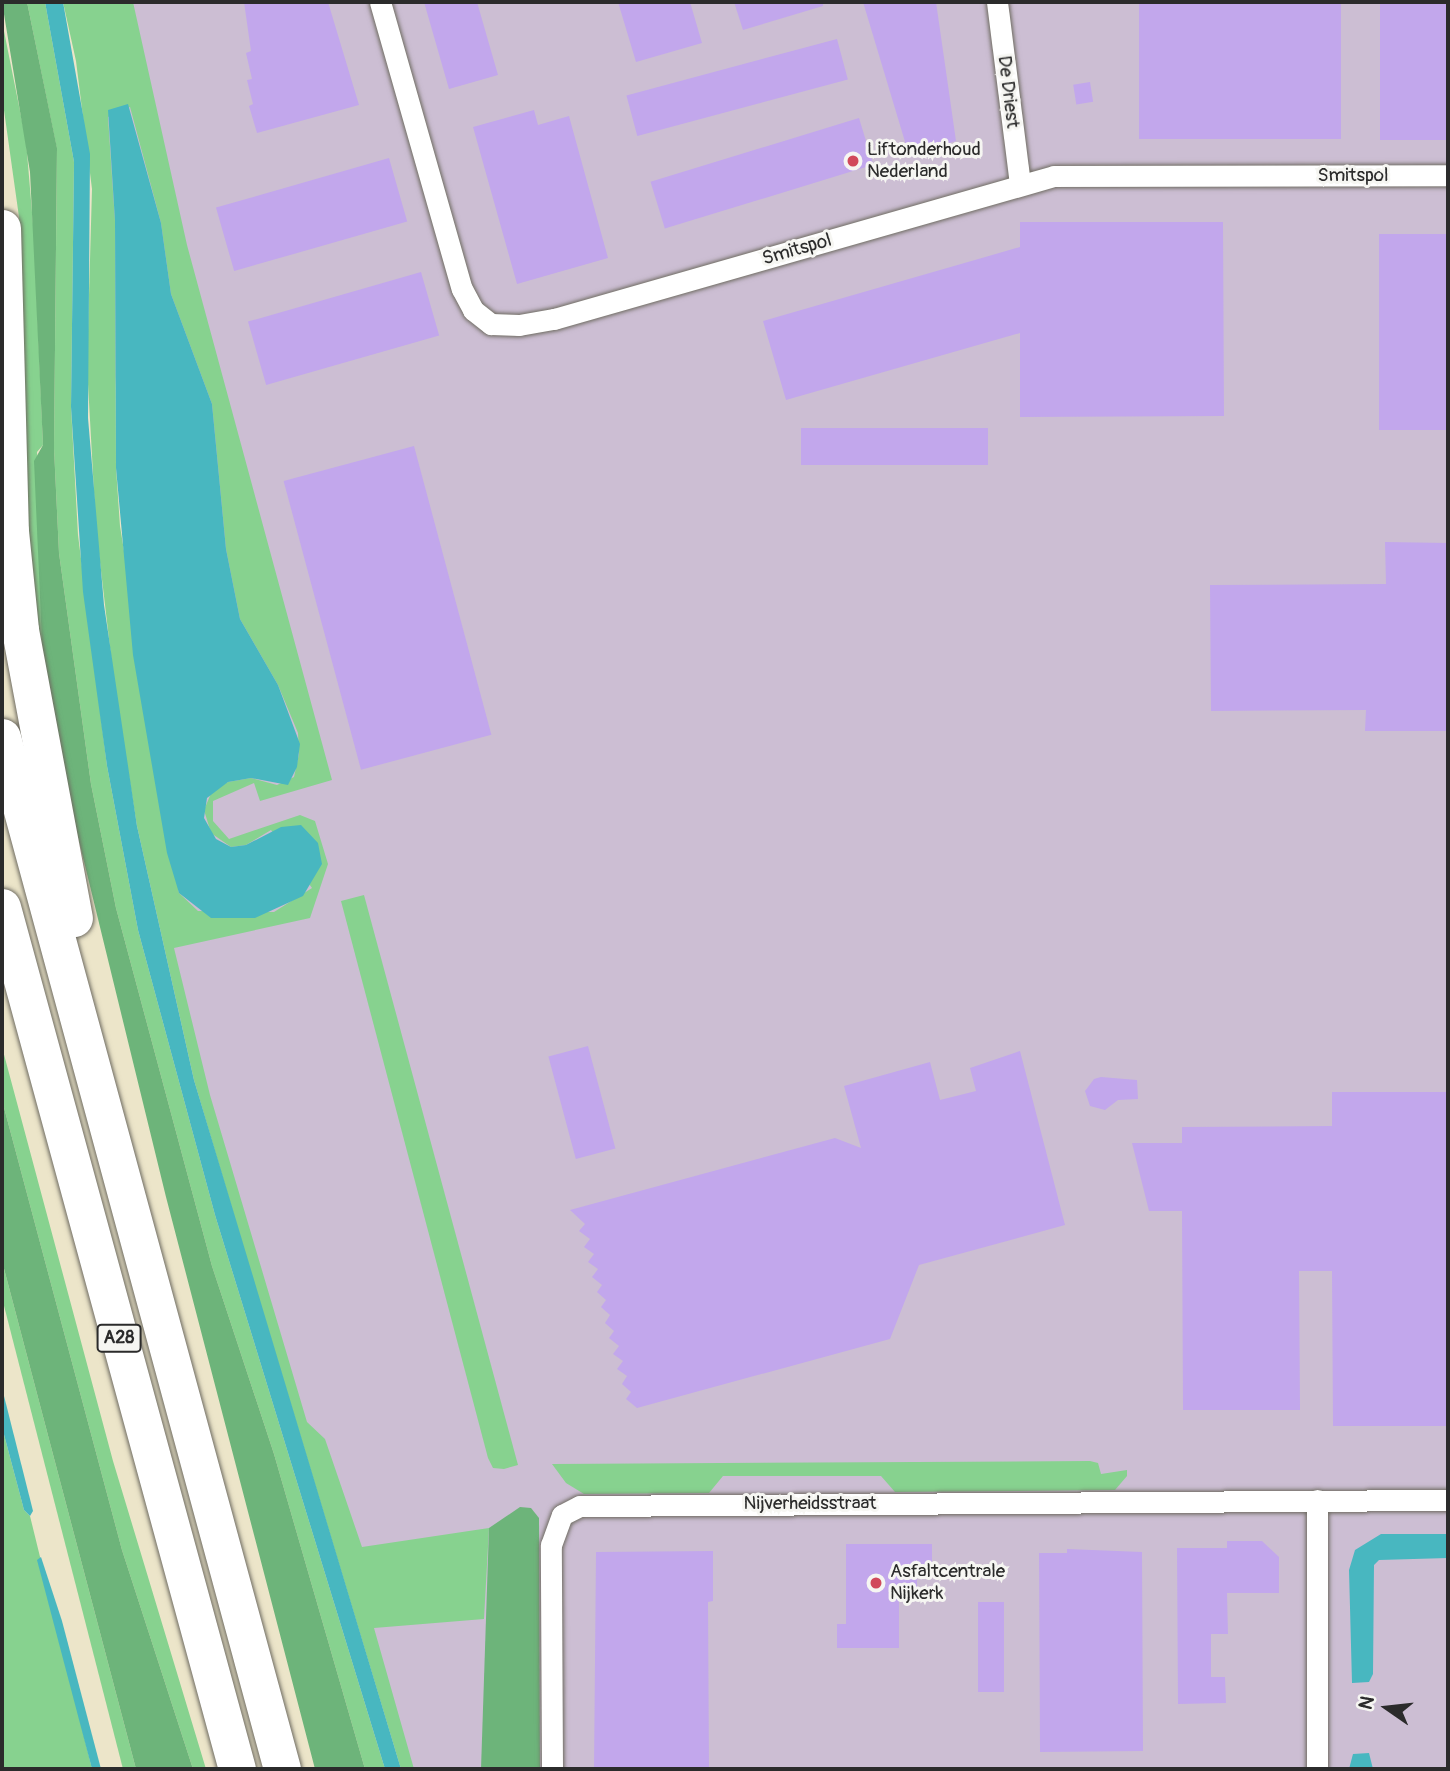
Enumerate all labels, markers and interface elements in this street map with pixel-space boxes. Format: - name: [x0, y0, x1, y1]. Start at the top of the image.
- street label: De Driest: [992, 54, 1024, 130]
- place label: Liftonderhoud Nederland: [867, 139, 981, 183]
- marker: Liftonderhoud Nederland: [845, 153, 861, 169]
- street label: Smitspol: [1317, 165, 1389, 187]
- street label: Smitspol: [760, 229, 834, 271]
- road number: A28: [96, 1324, 142, 1352]
- street label: Nijverheidsstraat: [744, 1493, 876, 1515]
- place label: Asfaltcentrale Nijkerk: [890, 1561, 1005, 1605]
- marker: Asfaltcentrale Nijkerk: [868, 1575, 884, 1591]
- north arrow: [1352, 1673, 1422, 1743]
- text: N: [1353, 1694, 1380, 1712]

